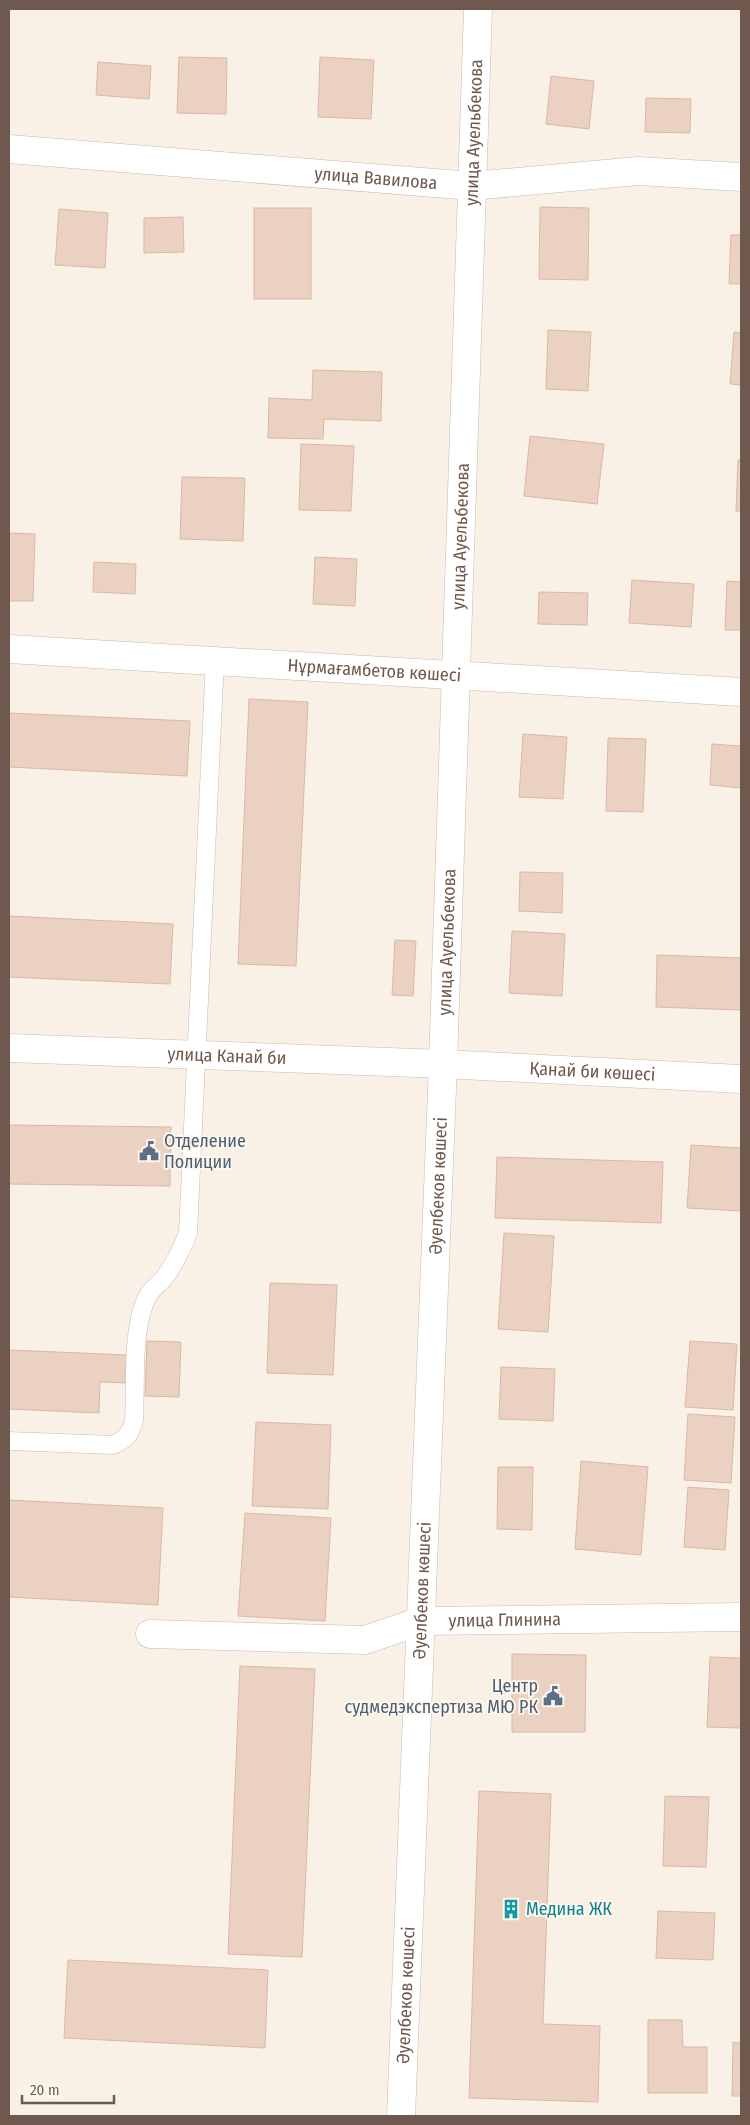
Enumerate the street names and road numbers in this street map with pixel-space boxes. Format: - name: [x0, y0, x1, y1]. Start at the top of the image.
- street label: улица Ауельбекова: [460, 59, 487, 206]
- street label: улица Вавилова: [314, 162, 438, 194]
- street label: улица Ауельбекова: [447, 462, 474, 610]
- street label: Нұрмағамбетов көшесі: [287, 654, 462, 687]
- street label: улица Ауельбекова: [434, 868, 460, 1016]
- street label: улица Канай би: [167, 1043, 287, 1069]
- street label: Қанай би көшесі: [529, 1057, 656, 1086]
- street label: Әуелбеков көшесі: [424, 1117, 452, 1255]
- street label: Әуелбеков көшесі: [408, 1521, 436, 1660]
- street label: улица Глинина: [448, 1608, 561, 1632]
- street label: Әуелбеков көшесі: [392, 1926, 420, 2064]

